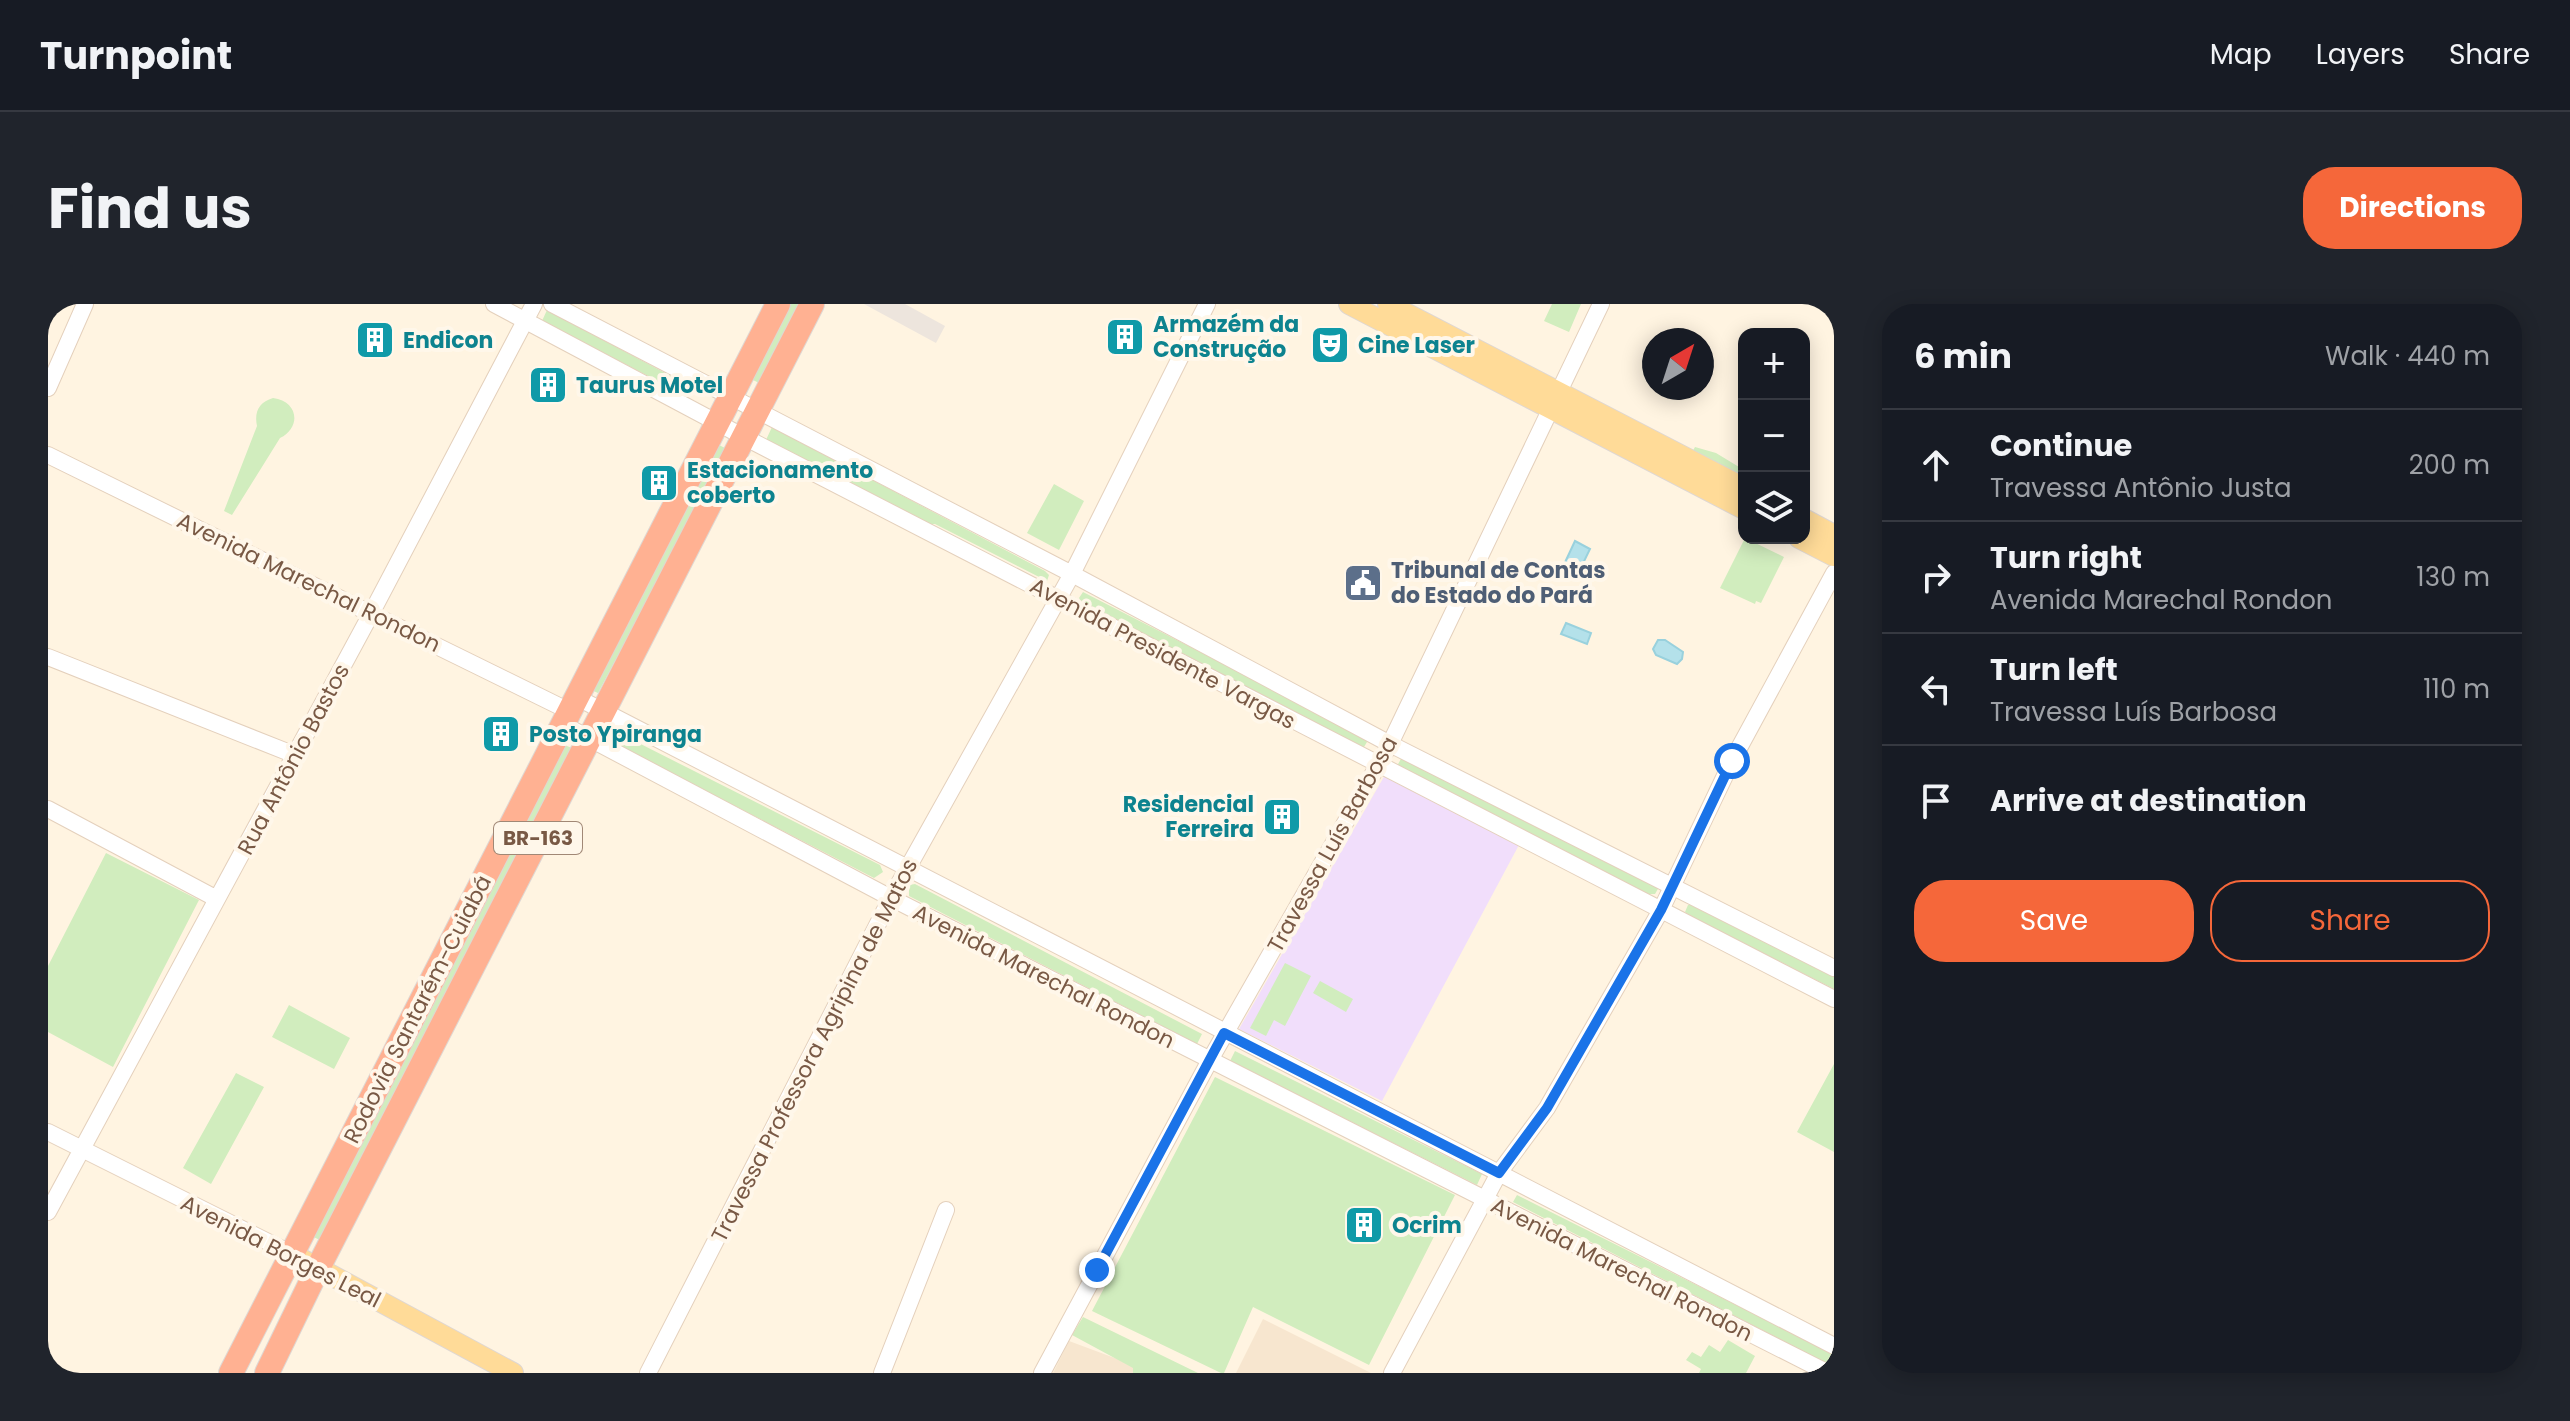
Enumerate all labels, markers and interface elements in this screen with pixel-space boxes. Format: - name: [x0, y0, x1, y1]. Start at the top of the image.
- text: Turnpoint: [40, 29, 232, 82]
- text: Map: [2210, 35, 2272, 74]
- text: Layers: [2316, 35, 2405, 74]
- text: Share: [2449, 35, 2530, 74]
- button: Directions: [2303, 167, 2522, 249]
- text: Find us: [48, 169, 252, 248]
- place label: Armazém da Construção: [1153, 309, 1299, 365]
- building icon: Armazém da Construção: [1104, 316, 1146, 358]
- building icon: Endicon: [354, 319, 396, 361]
- theatre icon: Cine Laser: [1309, 324, 1351, 366]
- place label: Endicon: [403, 325, 493, 356]
- north arrow: [1642, 328, 1714, 400]
- map controls: [1738, 328, 1810, 544]
- button: +: [1738, 328, 1810, 400]
- place label: Cine Laser: [1358, 330, 1475, 361]
- text: 6 min: [1914, 332, 2012, 380]
- text: Walk · 440 m: [2325, 338, 2490, 374]
- building icon: Taurus Motel: [527, 364, 569, 406]
- place label: Taurus Motel: [576, 370, 723, 401]
- button: −: [1738, 400, 1810, 472]
- text: Continue: [1990, 424, 2132, 467]
- icon: ahead: [1914, 443, 1958, 487]
- text: 200 m: [2409, 447, 2490, 483]
- place label: Estacionamento coberto: [687, 455, 873, 511]
- building icon: Estacionamento coberto: [638, 462, 680, 504]
- text: Travessa Antônio Justa: [1990, 470, 2292, 506]
- button: layers: [1738, 472, 1810, 544]
- street label: Avenida Marechal Rondon: [172, 505, 446, 660]
- text: Turn right: [1990, 536, 2142, 579]
- place label: Tribunal de Contas do Estado do Pará: [1391, 555, 1606, 611]
- icon: right: [1914, 555, 1958, 599]
- text: 130 m: [2416, 559, 2490, 595]
- public building icon: Tribunal de Contas do Estado do Pará: [1342, 562, 1384, 604]
- street label: Avenida Presidente Vargas: [1025, 570, 1301, 737]
- text: Avenida Marechal Rondon: [1990, 582, 2332, 618]
- text: Turn left: [1990, 648, 2118, 691]
- street label: Rua Antônio Bastos: [230, 658, 357, 860]
- icon: left: [1914, 667, 1958, 711]
- text: 110 m: [2423, 671, 2490, 707]
- text: Travessa Luís Barbosa: [1990, 694, 2277, 730]
- building icon: Posto Ypiranga: [480, 713, 522, 755]
- place label: Posto Ypiranga: [529, 719, 702, 750]
- street label: Travessa Luís Barbosa: [1260, 731, 1405, 958]
- route start: [1714, 743, 1750, 779]
- icon: arrive: [1914, 779, 1958, 823]
- text: Arrive at destination: [1990, 779, 2307, 822]
- place label: Residencial Ferreira: [1123, 789, 1254, 845]
- building icon: Residencial Ferreira: [1261, 796, 1303, 838]
- road number: BR-163: [494, 822, 582, 854]
- street label: Travessa Professora Agripina de Matos: [704, 853, 925, 1247]
- street label: Rodovia Santarém-Cuiabá: [336, 870, 499, 1149]
- button: Save: [1914, 880, 2194, 962]
- button: Share: [2210, 880, 2490, 962]
- street label: Avenida Marechal Rondon: [908, 897, 1180, 1056]
- street label: Avenida Borges Leal: [175, 1187, 386, 1315]
- street label: Avenida Marechal Rondon: [1486, 1190, 1758, 1349]
- building icon: Ocrim: [1343, 1204, 1385, 1246]
- place label: Ocrim: [1392, 1210, 1462, 1241]
- route end: [1079, 1252, 1115, 1288]

